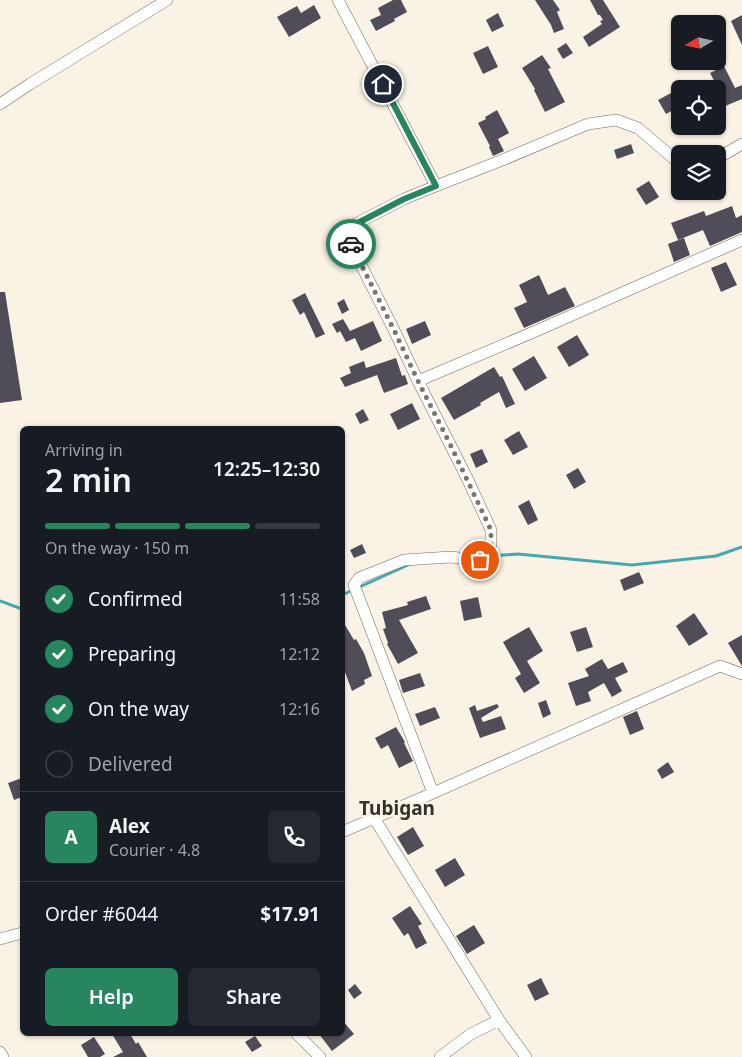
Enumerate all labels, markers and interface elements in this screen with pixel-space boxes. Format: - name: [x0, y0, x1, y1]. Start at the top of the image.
- north arrow: [671, 15, 726, 70]
- map controls: [671, 15, 726, 200]
- pin: [362, 63, 404, 105]
- icon: home: [369, 70, 397, 98]
- button: locate: [671, 80, 726, 135]
- button: layers: [671, 145, 726, 200]
- courier: [326, 219, 376, 269]
- icon: car: [337, 230, 365, 258]
- text: Arriving in: [45, 439, 123, 461]
- text: 12:25–12:30: [213, 456, 320, 482]
- text: 2 min: [45, 458, 132, 501]
- text: On the way · 150 m: [45, 537, 189, 559]
- pin: [459, 539, 501, 581]
- icon: bag: [466, 546, 494, 574]
- icon: check: [45, 585, 73, 613]
- text: Confirmed: [88, 586, 183, 612]
- text: 11:58: [279, 588, 320, 610]
- icon: check: [45, 640, 73, 668]
- text: Preparing: [88, 641, 176, 667]
- text: 12:12: [279, 643, 320, 665]
- icon: check: [45, 695, 73, 723]
- text: On the way: [88, 696, 189, 722]
- text: 12:16: [279, 698, 320, 720]
- text: Delivered: [88, 751, 173, 777]
- district label: Tubigan: [359, 795, 435, 821]
- button: phone: [268, 811, 320, 863]
- text: Alex: [109, 813, 150, 839]
- text: A: [64, 824, 78, 850]
- text: Courier · 4.8: [109, 839, 200, 861]
- text: Order #6044: [45, 901, 158, 927]
- text: $17.91: [260, 901, 320, 927]
- button: Help: [45, 968, 178, 1026]
- button: Share: [188, 968, 320, 1026]

